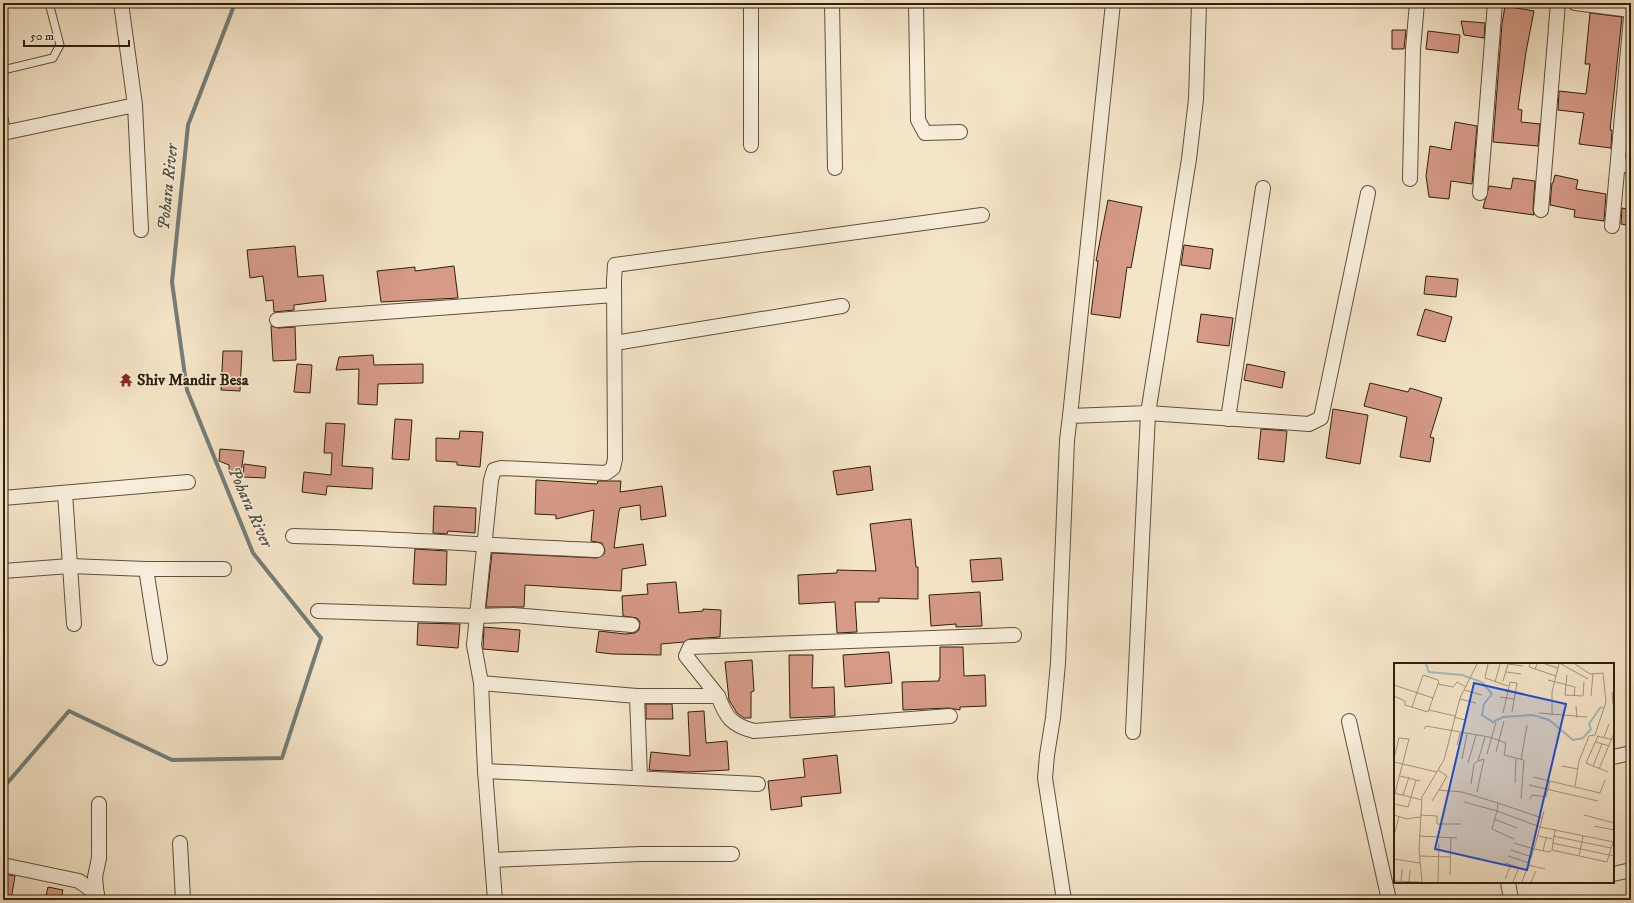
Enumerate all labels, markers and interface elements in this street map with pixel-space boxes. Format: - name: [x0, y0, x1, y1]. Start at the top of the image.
- scale bar: [24, 22, 129, 48]
- text: 50 m: [30, 29, 54, 44]
- water label: Pohara River: [153, 141, 184, 231]
- place label: Shiv Mandir Besa: [137, 370, 250, 390]
- temple icon: Shiv Mandir Besa: [118, 372, 134, 388]
- water label: Pohara River: [222, 463, 278, 553]
- inset map: [1394, 663, 1614, 883]

